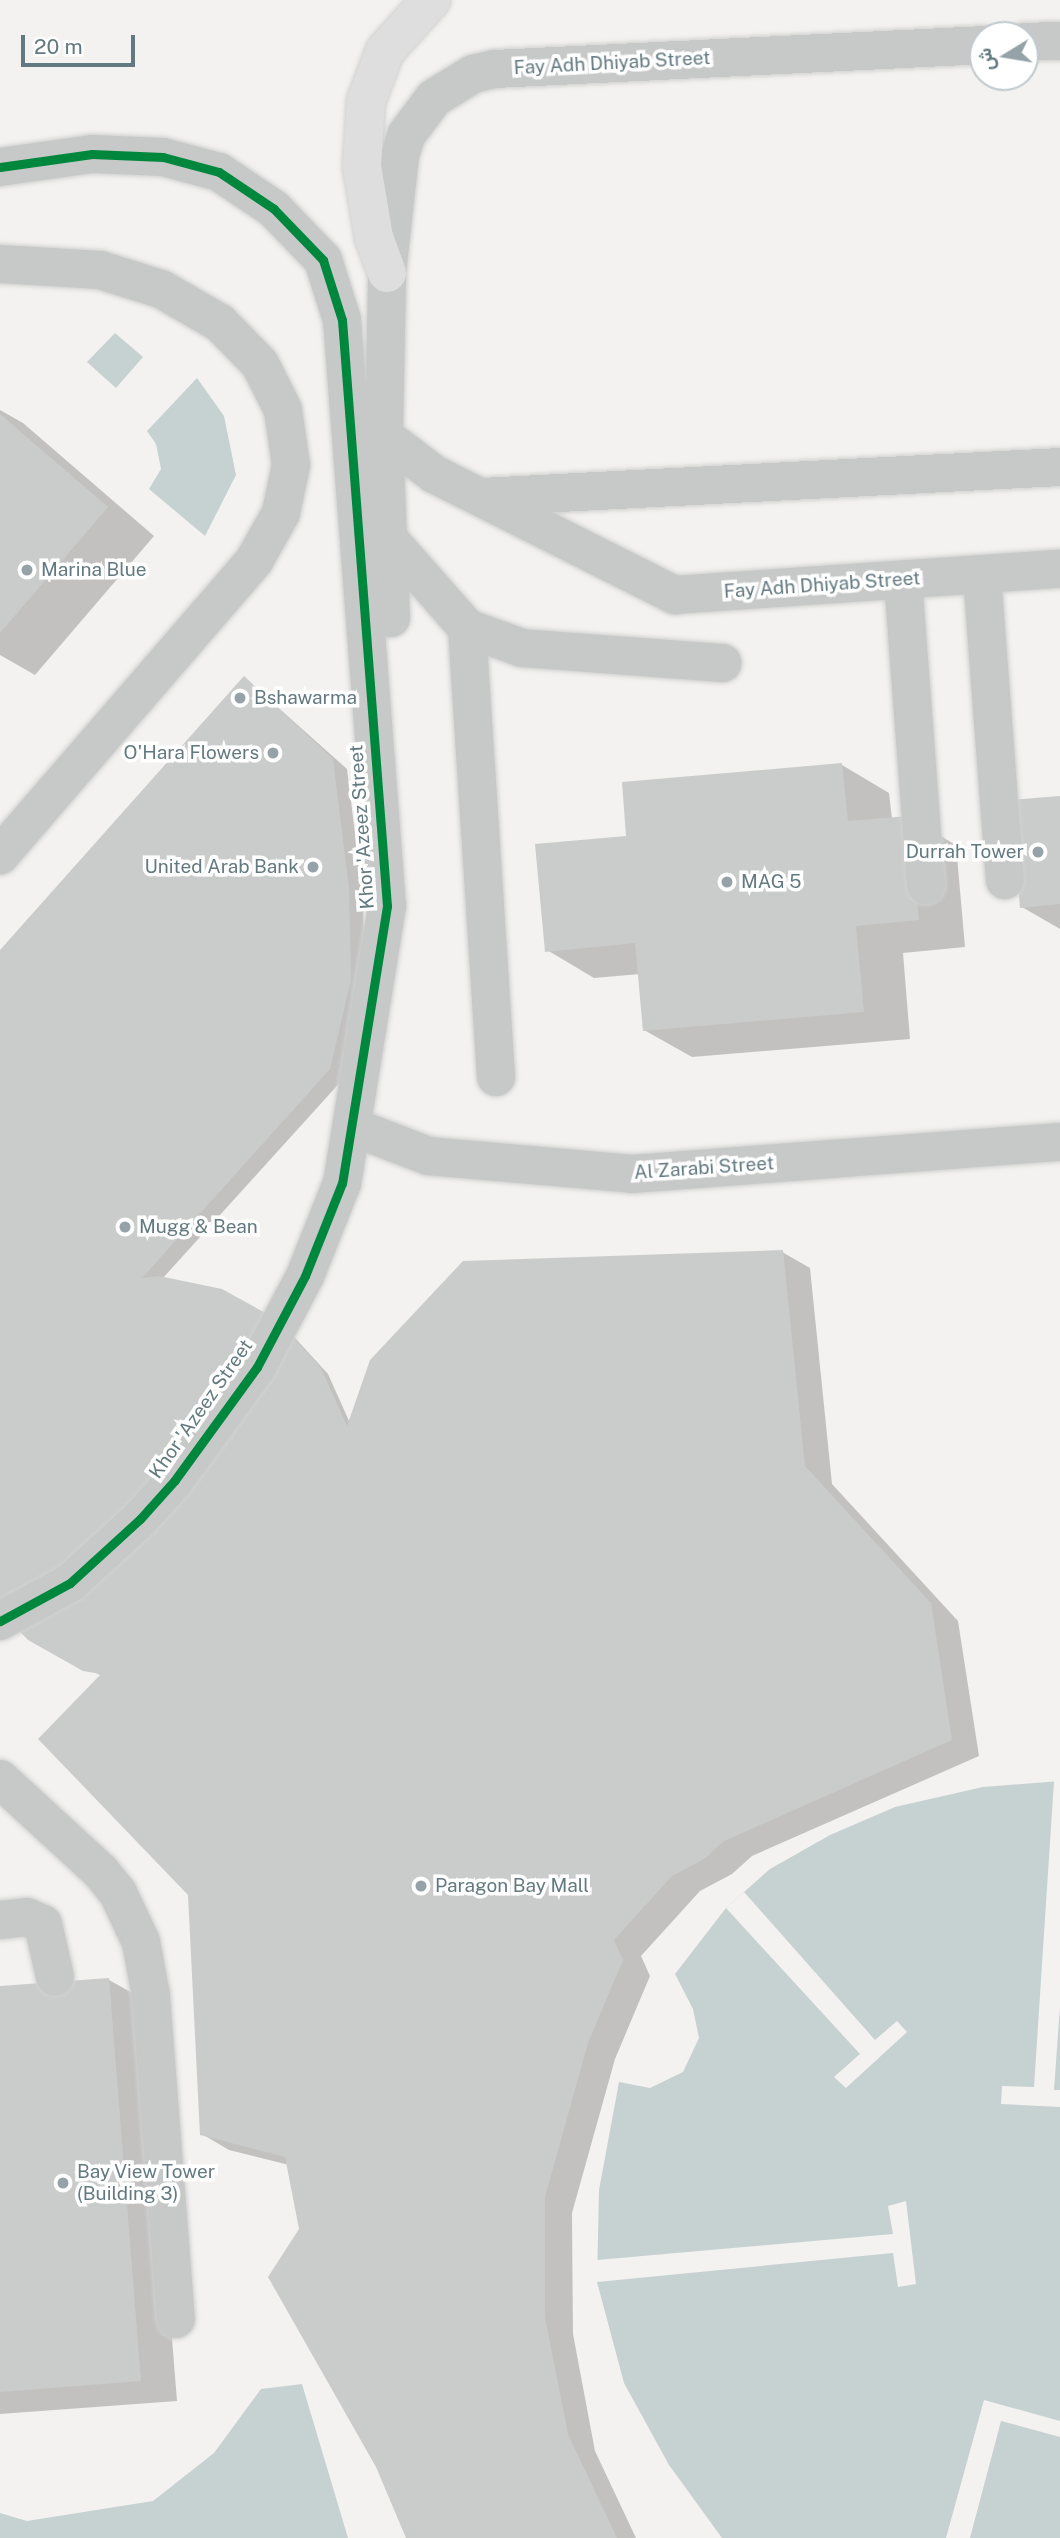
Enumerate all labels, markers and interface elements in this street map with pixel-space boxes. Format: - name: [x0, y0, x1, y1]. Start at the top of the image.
- scale bar: [24, 21, 138, 65]
- north arrow: [969, 21, 1039, 91]
- text: 20 m: [34, 34, 83, 59]
- street label: Fay Adh Dhiyab Street: [513, 46, 711, 80]
- text: ش: [972, 46, 998, 73]
- place label: Marina Blue: [41, 559, 147, 581]
- marker: Marina Blue: [19, 562, 35, 578]
- street label: Fay Adh Dhiyab Street: [723, 567, 921, 603]
- place label: Bshawarma: [254, 687, 357, 709]
- marker: Bshawarma: [232, 690, 248, 706]
- place label: O'Hara Flowers: [124, 742, 259, 764]
- street label: Khor 'Azeez Street: [345, 744, 379, 910]
- marker: O'Hara Flowers: [265, 745, 281, 761]
- place label: Durrah Tower: [906, 841, 1024, 863]
- marker: Durrah Tower: [1030, 844, 1046, 860]
- place label: United Arab Bank: [144, 856, 299, 878]
- marker: United Arab Bank: [305, 859, 321, 875]
- place label: MAG 5: [741, 871, 801, 893]
- marker: MAG 5: [719, 874, 735, 890]
- street label: Al Zarabi Street: [633, 1152, 775, 1184]
- place label: Mugg & Bean: [139, 1216, 258, 1238]
- marker: Mugg & Bean: [117, 1219, 133, 1235]
- street label: Khor 'Azeez Street: [144, 1335, 258, 1483]
- place label: Paragon Bay Mall: [435, 1875, 589, 1897]
- marker: Paragon Bay Mall: [413, 1878, 429, 1894]
- place label: Bay View Tower (Building 3): [77, 2161, 216, 2205]
- marker: Bay View Tower (Building 3): [55, 2175, 71, 2191]

